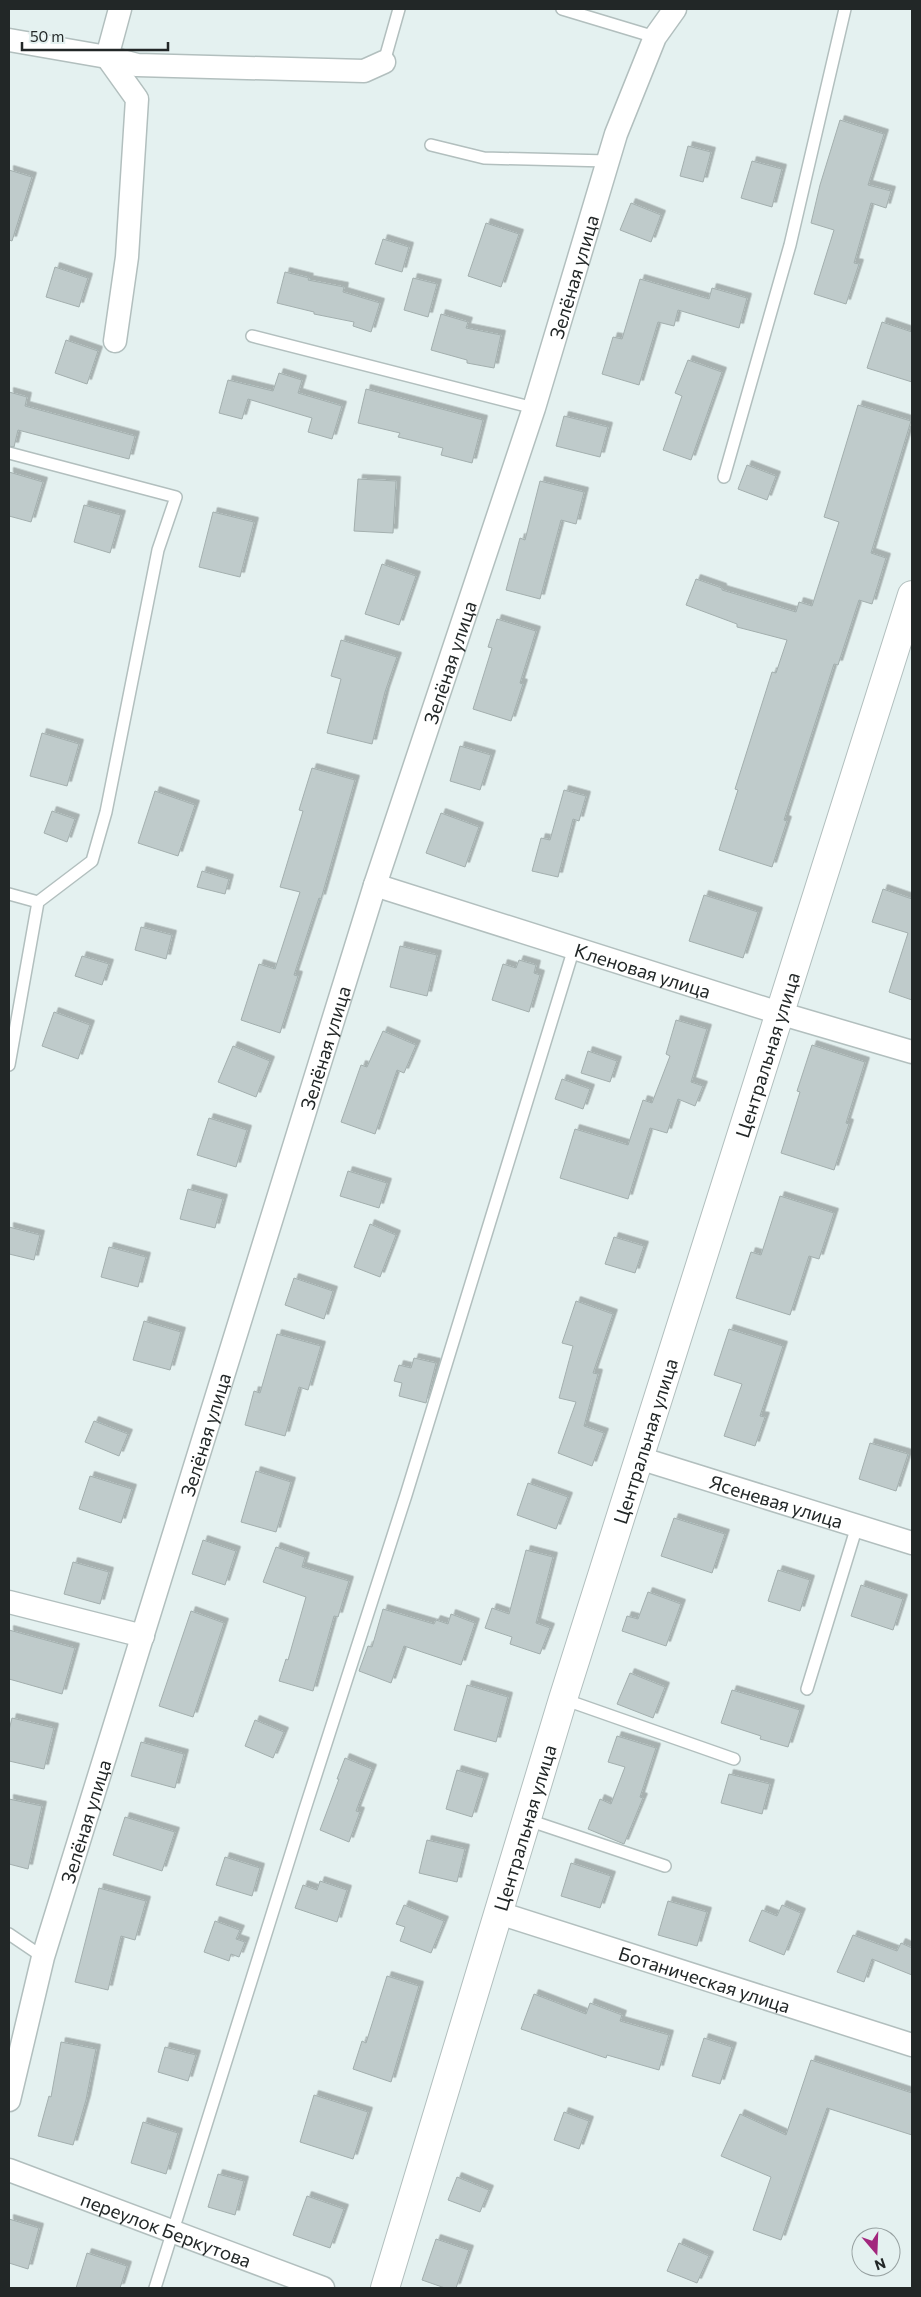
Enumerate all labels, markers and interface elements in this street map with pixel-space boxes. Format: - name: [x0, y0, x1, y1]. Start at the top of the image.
- scale bar: [22, 20, 169, 52]
- text: 50 m: [30, 27, 64, 45]
- street label: Зелёная улица: [544, 212, 603, 342]
- street label: Зелёная улица: [418, 598, 480, 727]
- street label: Кленовая улица: [572, 938, 714, 1002]
- street label: Центральная улица: [730, 969, 804, 1140]
- street label: Зелёная улица: [295, 983, 355, 1112]
- street label: Центральная улица: [608, 1355, 682, 1527]
- street label: Зелёная улица: [175, 1370, 235, 1499]
- street label: Ясеневая улица: [707, 1469, 846, 1532]
- street label: Центральная улица: [488, 1742, 560, 1913]
- street label: Зелёная улица: [55, 1757, 115, 1886]
- street label: Ботаническая улица: [616, 1941, 793, 2017]
- street label: переулок Беркутова: [78, 2187, 255, 2272]
- north arrow: [851, 2227, 901, 2277]
- text: N: [873, 2255, 888, 2275]

